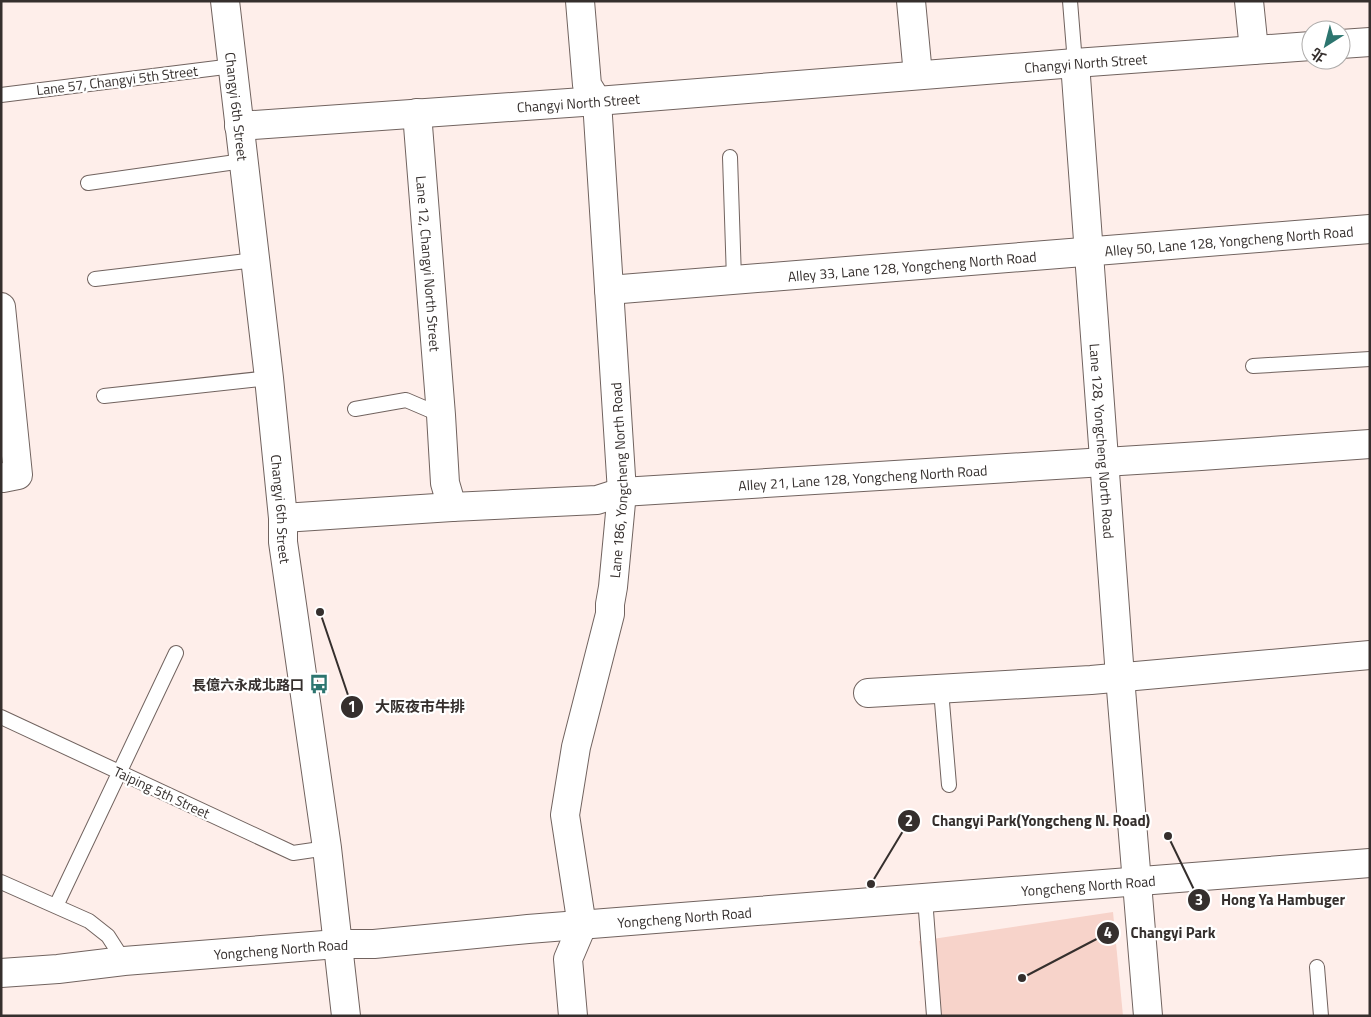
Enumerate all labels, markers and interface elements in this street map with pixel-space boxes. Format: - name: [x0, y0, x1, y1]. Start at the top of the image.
- north arrow: [1301, 20, 1351, 70]
- text: 北: [1306, 43, 1330, 69]
- street label: Changyi North Street: [1023, 47, 1148, 78]
- street label: Changyi 6th Street: [221, 51, 254, 162]
- street label: Lane 57, Changyi 5th Street: [35, 60, 199, 100]
- street label: Changyi North Street: [516, 87, 641, 117]
- street label: Lane 12, Changyi North Street: [412, 175, 446, 352]
- street label: Alley 50, Lane 128, Yongcheng North Road: [1104, 220, 1354, 261]
- street label: Alley 33, Lane 128, Yongcheng North Road: [787, 245, 1037, 286]
- street label: Lane 128, Yongcheng North Road: [1085, 342, 1120, 539]
- street label: Lane 186, Yongcheng North Road: [603, 382, 633, 579]
- street label: Changyi 6th Street: [266, 453, 296, 565]
- street label: Alley 21, Lane 128, Yongcheng North Road: [738, 459, 988, 495]
- bus stop icon: 長億六永成北路口: [308, 673, 330, 695]
- place label: 長億六永成北路口: [192, 674, 304, 695]
- callout: 大阪夜市牛排: [340, 692, 475, 722]
- text: 1: [348, 695, 356, 718]
- text: 大阪夜市牛排: [375, 695, 465, 718]
- street label: Taiping 5th Street: [110, 761, 214, 824]
- callout: Changyi Park(Yongcheng N. Road): [896, 806, 1160, 836]
- text: 2: [905, 809, 913, 832]
- text: Changyi Park(Yongcheng N. Road): [932, 809, 1151, 832]
- street label: Yongcheng North Road: [1020, 869, 1156, 901]
- callout: Hong Ya Hambuger: [1186, 885, 1355, 915]
- text: 3: [1195, 888, 1203, 911]
- text: Hong Ya Hambuger: [1221, 888, 1345, 911]
- street label: Yongcheng North Road: [616, 901, 753, 932]
- callout: Changyi Park: [1095, 918, 1225, 948]
- text: 4: [1104, 921, 1112, 944]
- text: Changyi Park: [1131, 921, 1216, 944]
- street label: Yongcheng North Road: [213, 934, 348, 964]

